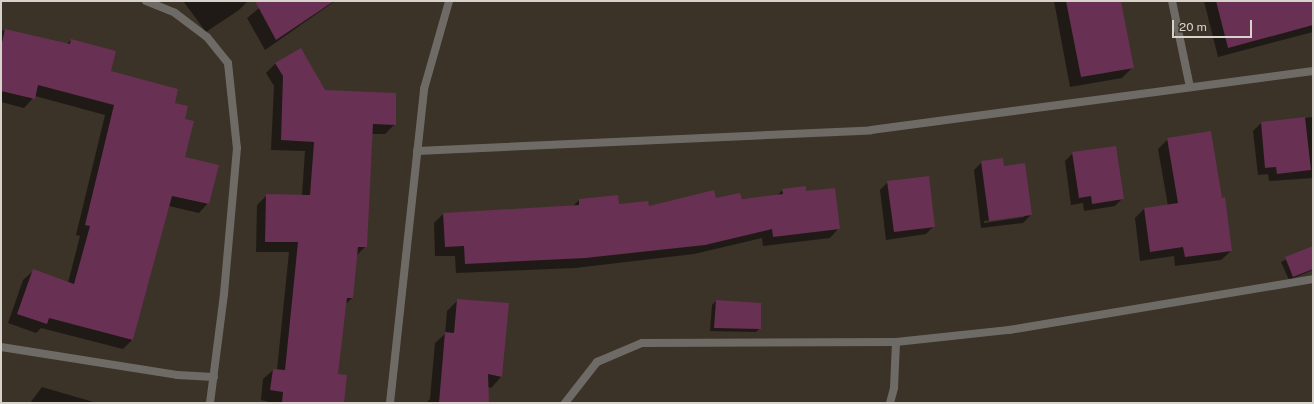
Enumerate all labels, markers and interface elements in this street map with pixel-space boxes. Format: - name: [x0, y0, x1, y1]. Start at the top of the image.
- scale bar: [1174, 12, 1254, 38]
- text: 20 m: [1179, 20, 1207, 34]

